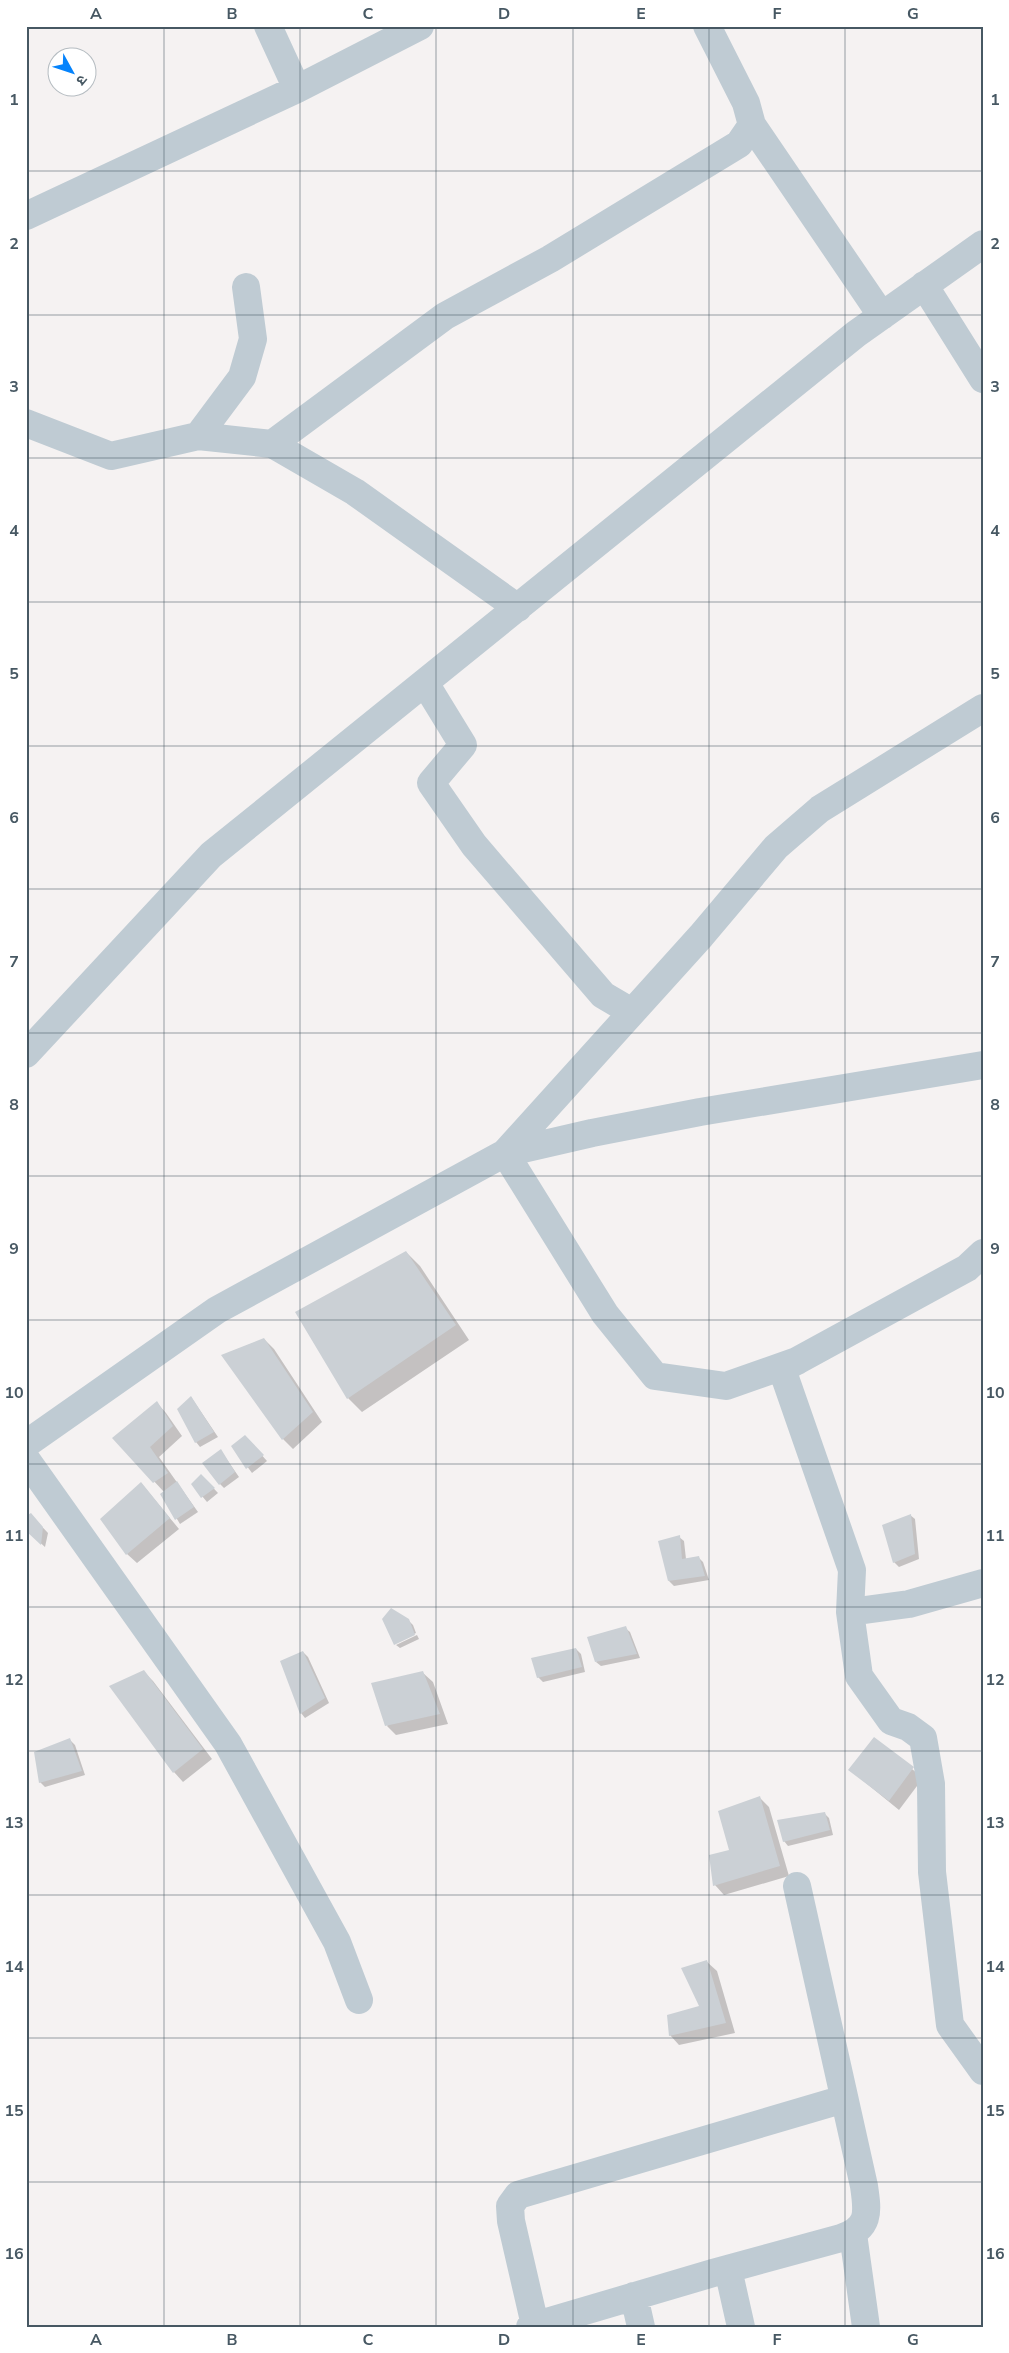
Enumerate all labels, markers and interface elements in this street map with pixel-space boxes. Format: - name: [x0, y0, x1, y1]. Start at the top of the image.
- text: A: [90, 3, 102, 25]
- text: B: [226, 3, 238, 25]
- text: C: [363, 3, 374, 25]
- text: D: [498, 3, 510, 25]
- text: E: [636, 3, 646, 25]
- text: F: [773, 3, 782, 25]
- text: G: [907, 3, 919, 25]
- north arrow: [48, 48, 98, 98]
- text: उ: [71, 71, 91, 90]
- text: 1: [9, 89, 19, 111]
- text: 1: [990, 89, 1000, 111]
- text: 2: [9, 233, 19, 255]
- text: 2: [990, 233, 1000, 255]
- text: 3: [9, 376, 19, 398]
- text: 3: [990, 376, 1000, 398]
- text: 4: [9, 520, 19, 542]
- text: 4: [990, 520, 1000, 542]
- text: 5: [9, 663, 19, 685]
- text: 5: [990, 663, 1000, 685]
- text: 6: [9, 807, 19, 829]
- text: 6: [990, 807, 1000, 829]
- text: 7: [9, 951, 19, 973]
- text: 7: [990, 951, 1000, 973]
- text: 8: [9, 1094, 19, 1116]
- text: 8: [990, 1094, 1000, 1116]
- text: 9: [9, 1238, 19, 1260]
- text: 9: [990, 1238, 1000, 1260]
- text: 10: [4, 1382, 24, 1404]
- text: 10: [985, 1382, 1005, 1404]
- text: 11: [4, 1525, 24, 1547]
- text: 11: [985, 1525, 1005, 1547]
- text: 12: [4, 1669, 24, 1691]
- text: 12: [985, 1669, 1005, 1691]
- text: 13: [4, 1812, 24, 1834]
- text: 13: [985, 1812, 1005, 1834]
- text: 14: [4, 1956, 24, 1978]
- text: 14: [985, 1956, 1005, 1978]
- text: 15: [4, 2100, 24, 2122]
- text: 15: [985, 2100, 1005, 2122]
- text: 16: [4, 2243, 24, 2265]
- text: 16: [985, 2243, 1005, 2265]
- text: A: [90, 2329, 102, 2351]
- text: B: [226, 2329, 238, 2351]
- text: C: [363, 2329, 374, 2351]
- text: D: [498, 2329, 510, 2351]
- text: E: [636, 2329, 646, 2351]
- text: F: [773, 2329, 782, 2351]
- text: G: [907, 2329, 919, 2351]

